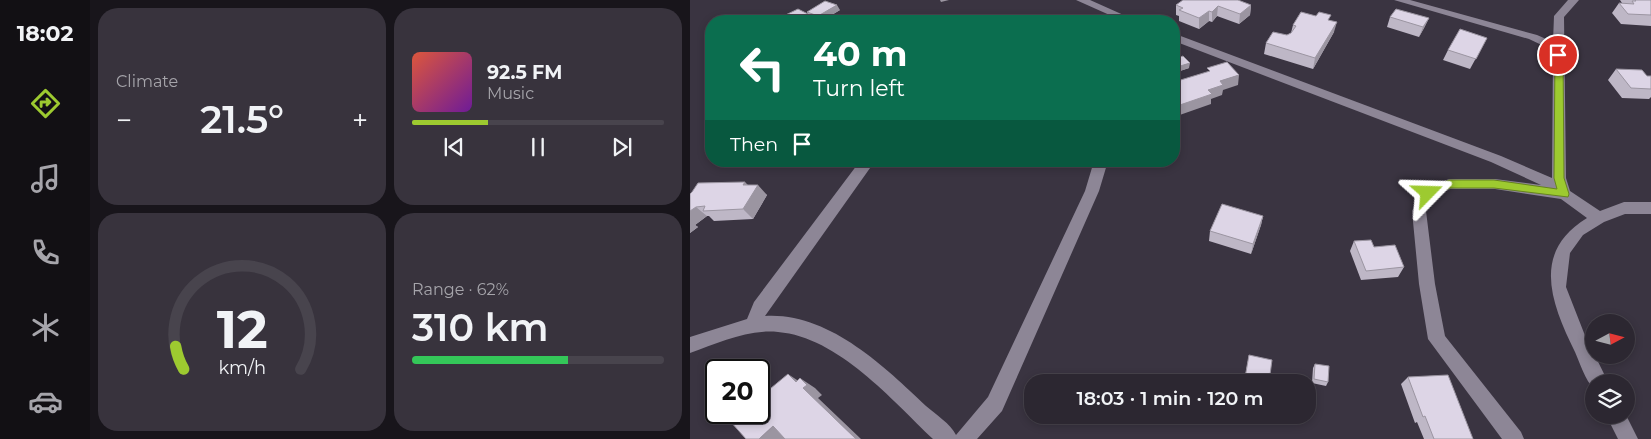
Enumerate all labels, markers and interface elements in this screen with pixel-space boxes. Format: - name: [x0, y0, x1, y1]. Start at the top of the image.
- text: 18:02: [17, 20, 73, 47]
- text: 40 m: [813, 32, 908, 75]
- pin: [1537, 34, 1579, 76]
- icon: left: [730, 35, 795, 100]
- icon: arrive: [1544, 41, 1572, 69]
- text: 92.5 FM: [487, 61, 562, 84]
- text: Climate: [116, 72, 178, 91]
- text: Turn left: [813, 75, 905, 102]
- text: Music: [487, 84, 534, 103]
- icon: directions: [28, 86, 63, 121]
- text: 21.5°: [200, 96, 284, 143]
- text: −: [116, 103, 132, 137]
- text: +: [352, 103, 368, 137]
- icon: arrive: [788, 130, 816, 158]
- icon: previous: [440, 133, 468, 161]
- icon: pause: [524, 133, 552, 161]
- icon: next: [608, 133, 636, 161]
- text: Then: [730, 133, 778, 156]
- icon: music: [28, 161, 63, 196]
- position arrow: [1401, 166, 1453, 218]
- icon: phone: [28, 235, 63, 270]
- text: Range · 62%: [412, 280, 509, 299]
- text: 12: [216, 298, 268, 361]
- text: 310 km: [412, 304, 549, 351]
- icon: climate: [28, 310, 63, 345]
- north arrow: [1585, 314, 1635, 364]
- map controls: [1585, 314, 1635, 424]
- text: km/h: [218, 357, 266, 378]
- speed limit sign: 20: [705, 359, 770, 424]
- button: layers: [1585, 374, 1635, 424]
- icon: car: [28, 384, 63, 419]
- text: 18:03 · 1 min · 120 m: [1076, 387, 1264, 410]

